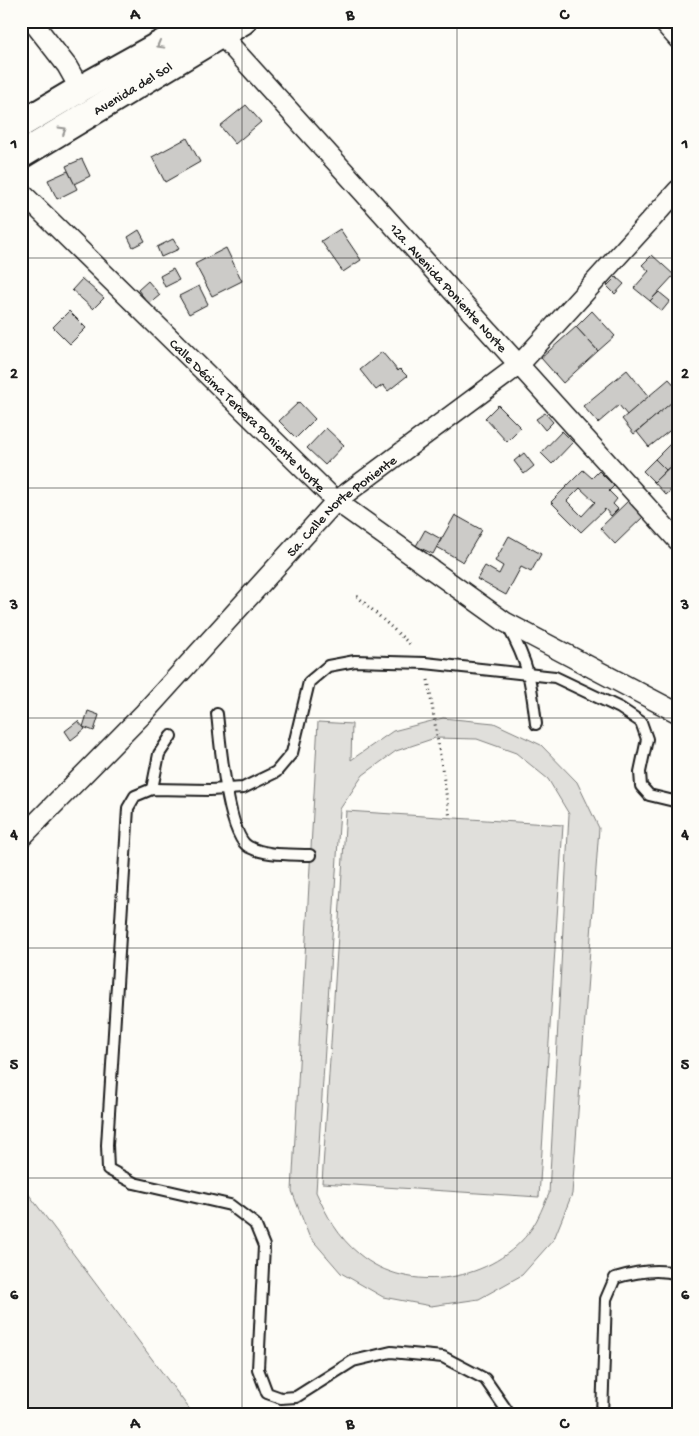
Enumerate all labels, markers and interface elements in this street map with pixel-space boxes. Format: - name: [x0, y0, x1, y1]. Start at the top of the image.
- text: A: [129, 7, 141, 26]
- text: B: [345, 7, 355, 26]
- text: C: [559, 7, 570, 26]
- one-way arrow: [156, 38, 165, 48]
- street label: Avenida del Sol: [91, 60, 176, 120]
- one-way arrow: [58, 127, 67, 137]
- text: 1: [10, 136, 17, 155]
- text: 1: [681, 136, 688, 155]
- street label: 12a. Avenida Poniente Norte: [384, 220, 510, 358]
- street label: Calle Décima Tercera Poniente Norte: [165, 336, 329, 497]
- text: 2: [10, 366, 18, 385]
- text: 2: [681, 366, 689, 385]
- street label: 5a. Calle Norte Poniente: [284, 452, 402, 561]
- text: 3: [9, 597, 18, 616]
- text: 3: [680, 597, 689, 616]
- text: 4: [9, 827, 18, 846]
- text: 4: [680, 827, 689, 846]
- text: 5: [10, 1057, 19, 1076]
- text: 5: [681, 1057, 690, 1076]
- text: 6: [10, 1287, 19, 1306]
- text: 6: [681, 1287, 690, 1306]
- text: A: [129, 1416, 141, 1435]
- text: B: [345, 1416, 355, 1435]
- text: C: [559, 1416, 570, 1435]

